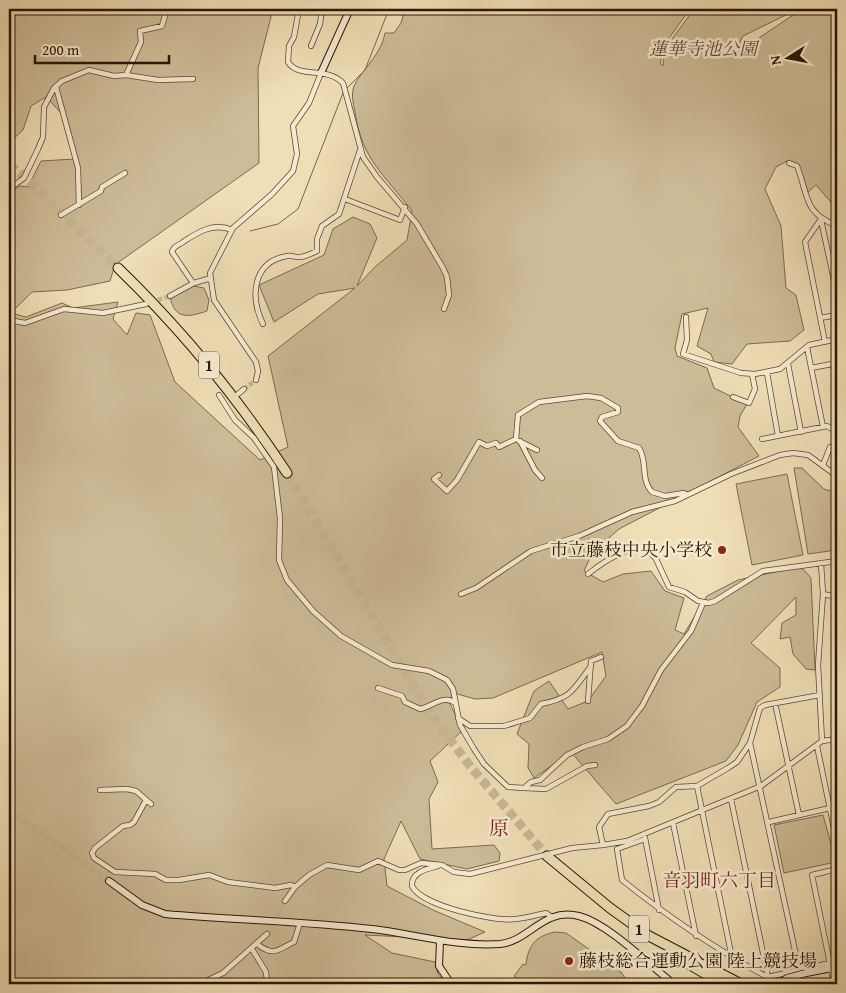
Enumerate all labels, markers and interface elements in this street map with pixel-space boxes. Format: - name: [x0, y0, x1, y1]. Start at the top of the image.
- scale bar: [35, 32, 169, 64]
- north arrow: [764, 32, 814, 82]
- park label: 蓮華寺池公園: [649, 35, 760, 62]
- text: 200 m: [42, 39, 80, 60]
- text: N: [764, 53, 786, 67]
- road number: 1: [199, 352, 219, 378]
- place label: 市立藤枝中央小学校: [550, 536, 712, 563]
- marker: 市立藤枝中央小学校: [716, 544, 728, 556]
- district label: 原: [489, 813, 509, 842]
- district label: 音羽町六丁目: [662, 866, 776, 894]
- road number: 1: [629, 916, 649, 942]
- place label: 藤枝総合運動公園 陸上競技場: [579, 947, 817, 974]
- marker: 藤枝総合運動公園 陸上競技場: [563, 955, 575, 967]

